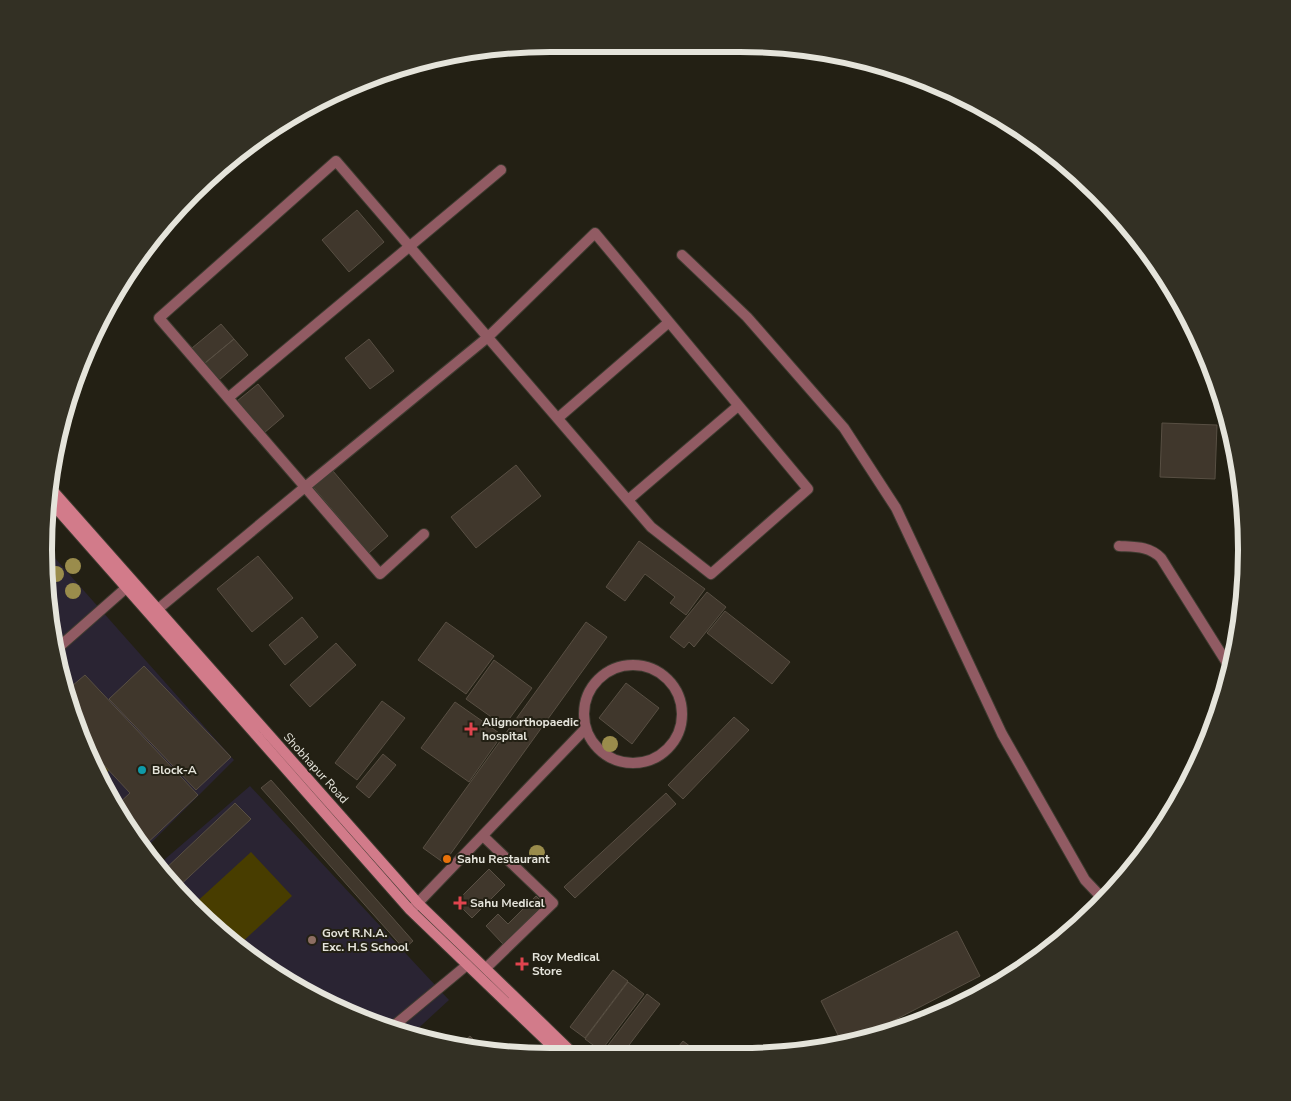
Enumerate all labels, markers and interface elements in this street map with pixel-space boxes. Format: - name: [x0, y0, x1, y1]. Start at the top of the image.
- place label: Alignorthopaedic hospital: [482, 714, 579, 744]
- marker: Alignorthopaedic hospital: [464, 722, 478, 736]
- street label: Shobhapur Road: [280, 729, 352, 807]
- place label: Block-A: [152, 762, 197, 778]
- marker: Block-A: [136, 764, 148, 776]
- place label: Sahu Restaurant: [457, 851, 550, 867]
- marker: Sahu Restaurant: [441, 853, 453, 865]
- place label: Sahu Medical: [470, 895, 545, 911]
- marker: Sahu Medical: [454, 897, 466, 909]
- place label: Govt R.N.A. Exc. H.S School: [322, 925, 409, 955]
- marker: Govt R.N.A. Exc. H.S School: [306, 934, 318, 946]
- place label: Roy Medical Store: [532, 949, 600, 979]
- marker: Roy Medical Store: [516, 958, 528, 970]

